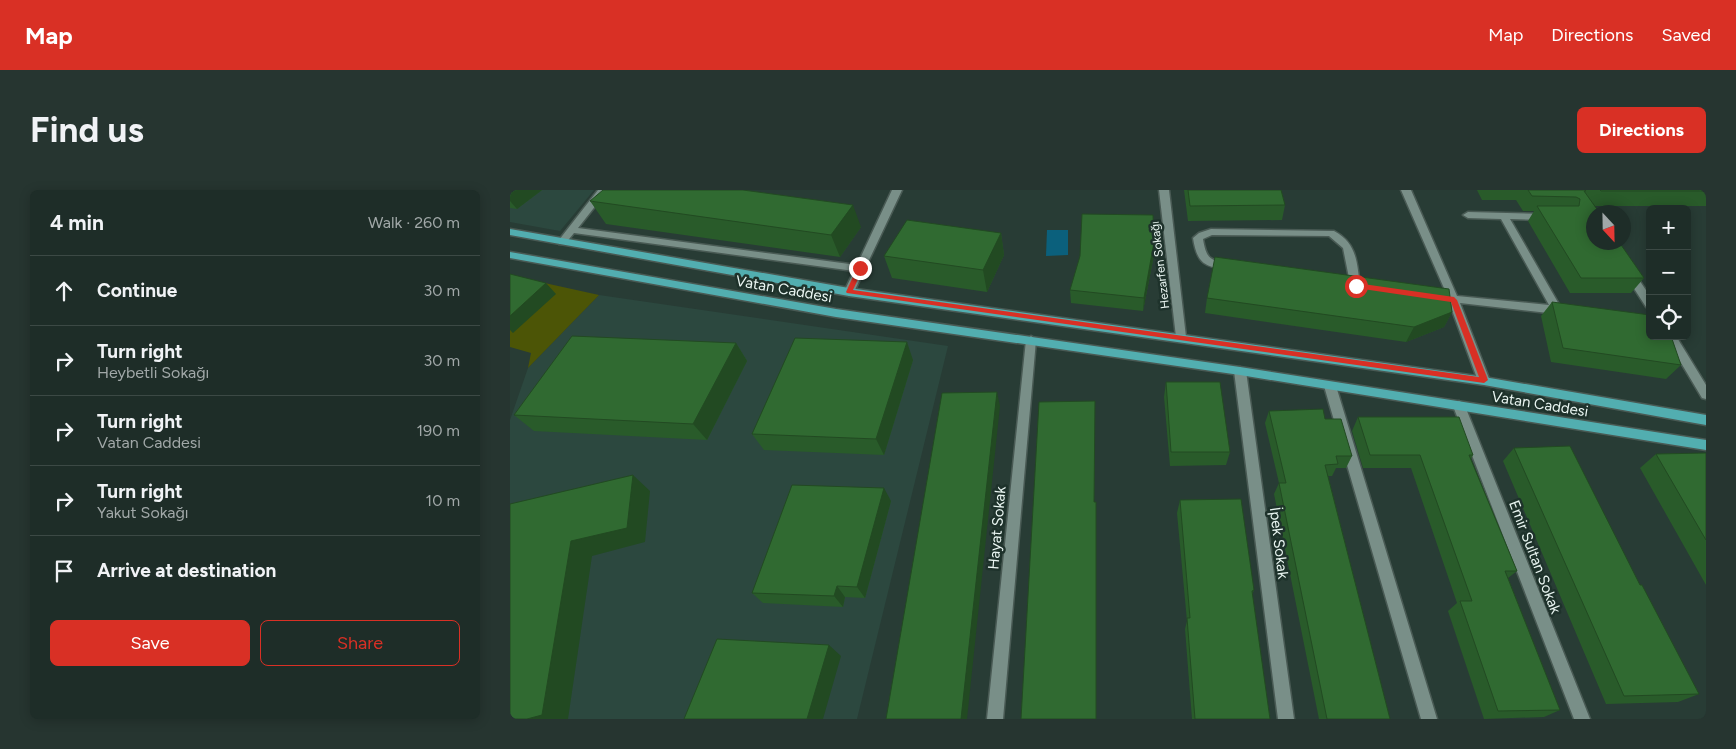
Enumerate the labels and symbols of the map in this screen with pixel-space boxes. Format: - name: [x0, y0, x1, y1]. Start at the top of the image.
- north arrow: [1586, 205, 1631, 250]
- street label: Hezarfen Sokağı: [1148, 220, 1172, 310]
- route end: [849, 257, 872, 280]
- street label: Vatan Caddesi: [734, 272, 834, 306]
- route start: [1345, 275, 1368, 298]
- street label: Vatan Caddesi: [1490, 387, 1590, 421]
- street label: Hayat Sokak: [984, 485, 1010, 570]
- street label: Emir Sultan Sokak: [1505, 498, 1565, 617]
- street label: İpek Sokak: [1266, 506, 1292, 581]

